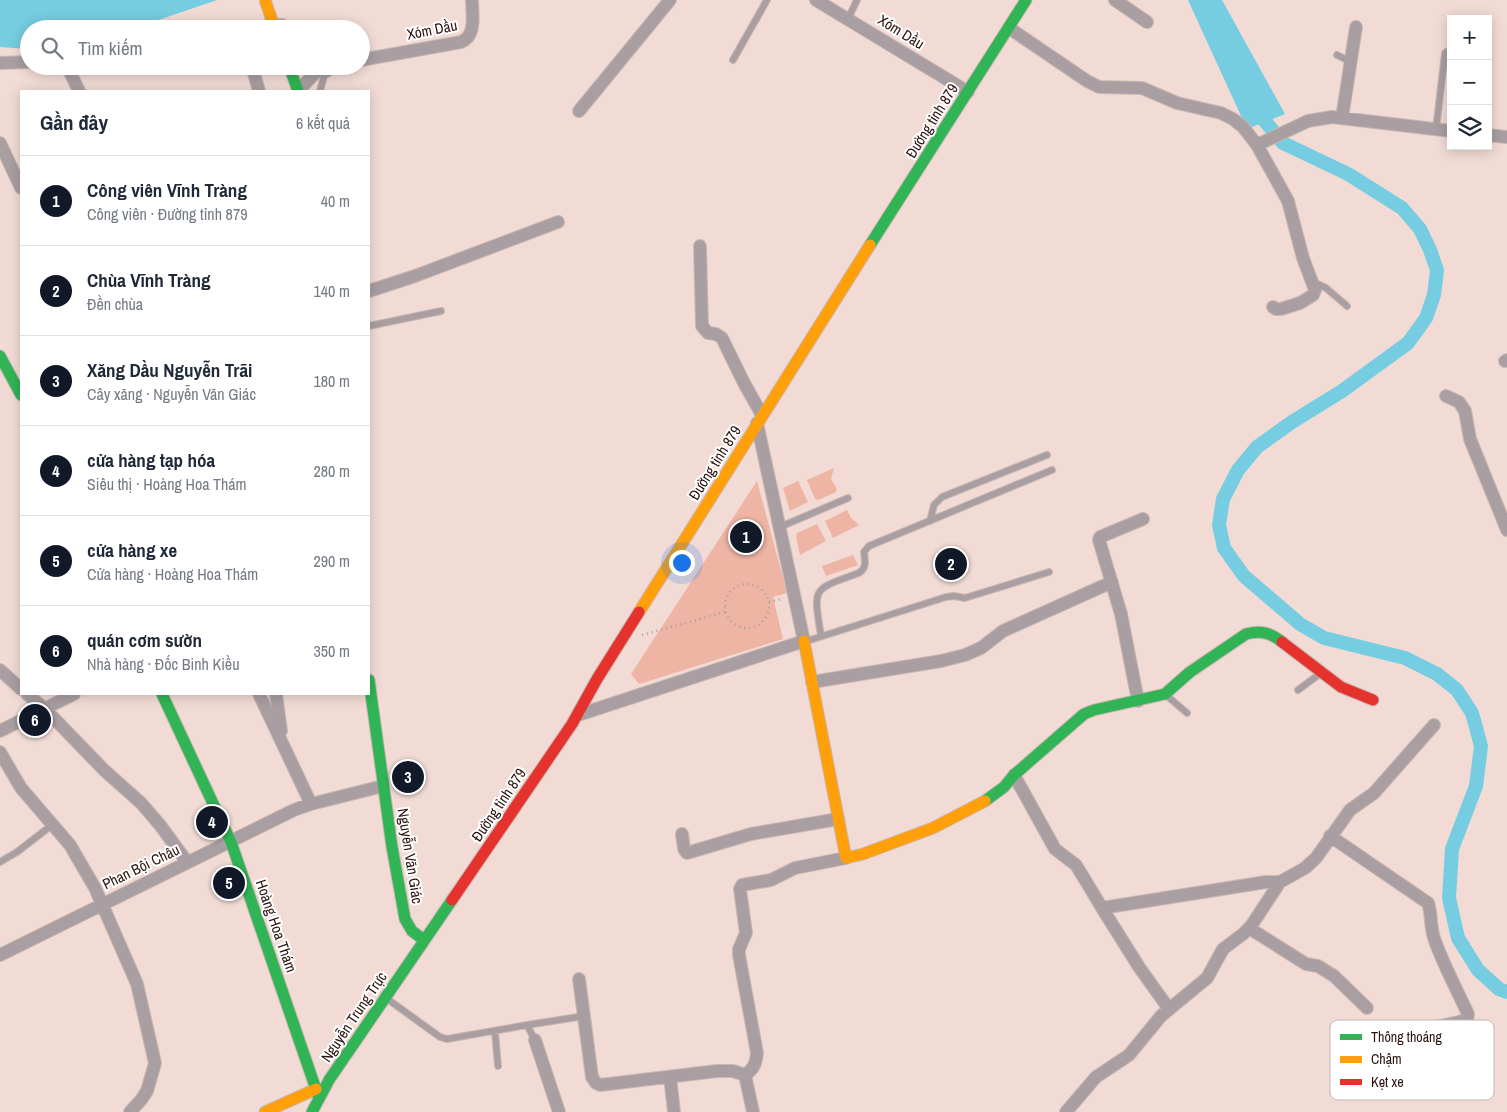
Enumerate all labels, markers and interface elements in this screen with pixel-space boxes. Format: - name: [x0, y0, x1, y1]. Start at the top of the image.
- street label: Xóm Dầu: [874, 9, 928, 54]
- street label: Xóm Dầu: [405, 14, 459, 45]
- map controls: [1447, 15, 1492, 150]
- button: +: [1447, 15, 1492, 60]
- search box: [20, 20, 370, 75]
- icon: search: [38, 34, 66, 62]
- text: Tìm kiếm: [78, 35, 143, 61]
- button: −: [1447, 60, 1492, 105]
- street label: Đường tỉnh 879: [900, 79, 963, 162]
- button: layers: [1447, 105, 1492, 150]
- text: Gần đây: [40, 108, 108, 137]
- text: 6 kết quả: [296, 112, 350, 134]
- text: Công viên Vĩnh Tràng: [87, 177, 247, 203]
- text: 1: [52, 190, 60, 212]
- text: 40 m: [321, 190, 350, 212]
- text: Công viên · Đường tỉnh 879: [87, 203, 247, 225]
- text: Chùa Vĩnh Tràng: [87, 267, 211, 293]
- text: 2: [52, 280, 60, 302]
- text: 140 m: [314, 280, 350, 302]
- text: Đền chùa: [87, 293, 143, 315]
- text: Xăng Dầu Nguyễn Trãi: [87, 357, 252, 383]
- text: 3: [52, 370, 60, 392]
- text: 180 m: [314, 370, 350, 392]
- text: Cây xăng · Nguyễn Văn Giác: [87, 383, 256, 405]
- street label: Đường tỉnh 879: [683, 421, 746, 504]
- text: cửa hàng tạp hóa: [87, 447, 215, 473]
- text: 4: [52, 460, 60, 482]
- text: 280 m: [314, 460, 350, 482]
- text: Siêu thị · Hoàng Hoa Thám: [87, 473, 247, 495]
- pin: 1: [730, 518, 762, 556]
- text: cửa hàng xe: [87, 537, 177, 563]
- pin: 2: [935, 545, 967, 583]
- text: 5: [52, 550, 60, 572]
- text: 290 m: [314, 550, 350, 572]
- your location: [669, 550, 695, 576]
- text: Cửa hàng · Hoàng Hoa Thám: [87, 563, 258, 585]
- text: quán cơm sườn: [87, 627, 202, 653]
- text: 6: [52, 640, 60, 662]
- text: 350 m: [314, 640, 350, 662]
- text: Nhà hàng · Đốc Binh Kiều: [87, 653, 239, 675]
- pin: 6: [19, 701, 51, 739]
- pin: 3: [392, 758, 424, 796]
- street label: Đường tỉnh 879: [466, 764, 531, 845]
- pin: 4: [196, 803, 228, 841]
- street label: Nguyễn Văn Giác: [393, 807, 428, 905]
- street label: Phan Bội Châu: [99, 839, 183, 894]
- pin: 5: [213, 864, 245, 902]
- street label: Hoàng Hoa Thám: [251, 877, 302, 975]
- street label: Nguyễn Trung Trực: [316, 967, 392, 1066]
- legend: [1330, 1020, 1494, 1100]
- text: Thông thoáng: [1371, 1028, 1442, 1046]
- text: Chậm: [1371, 1050, 1402, 1068]
- text: Kẹt xe: [1371, 1073, 1404, 1091]

